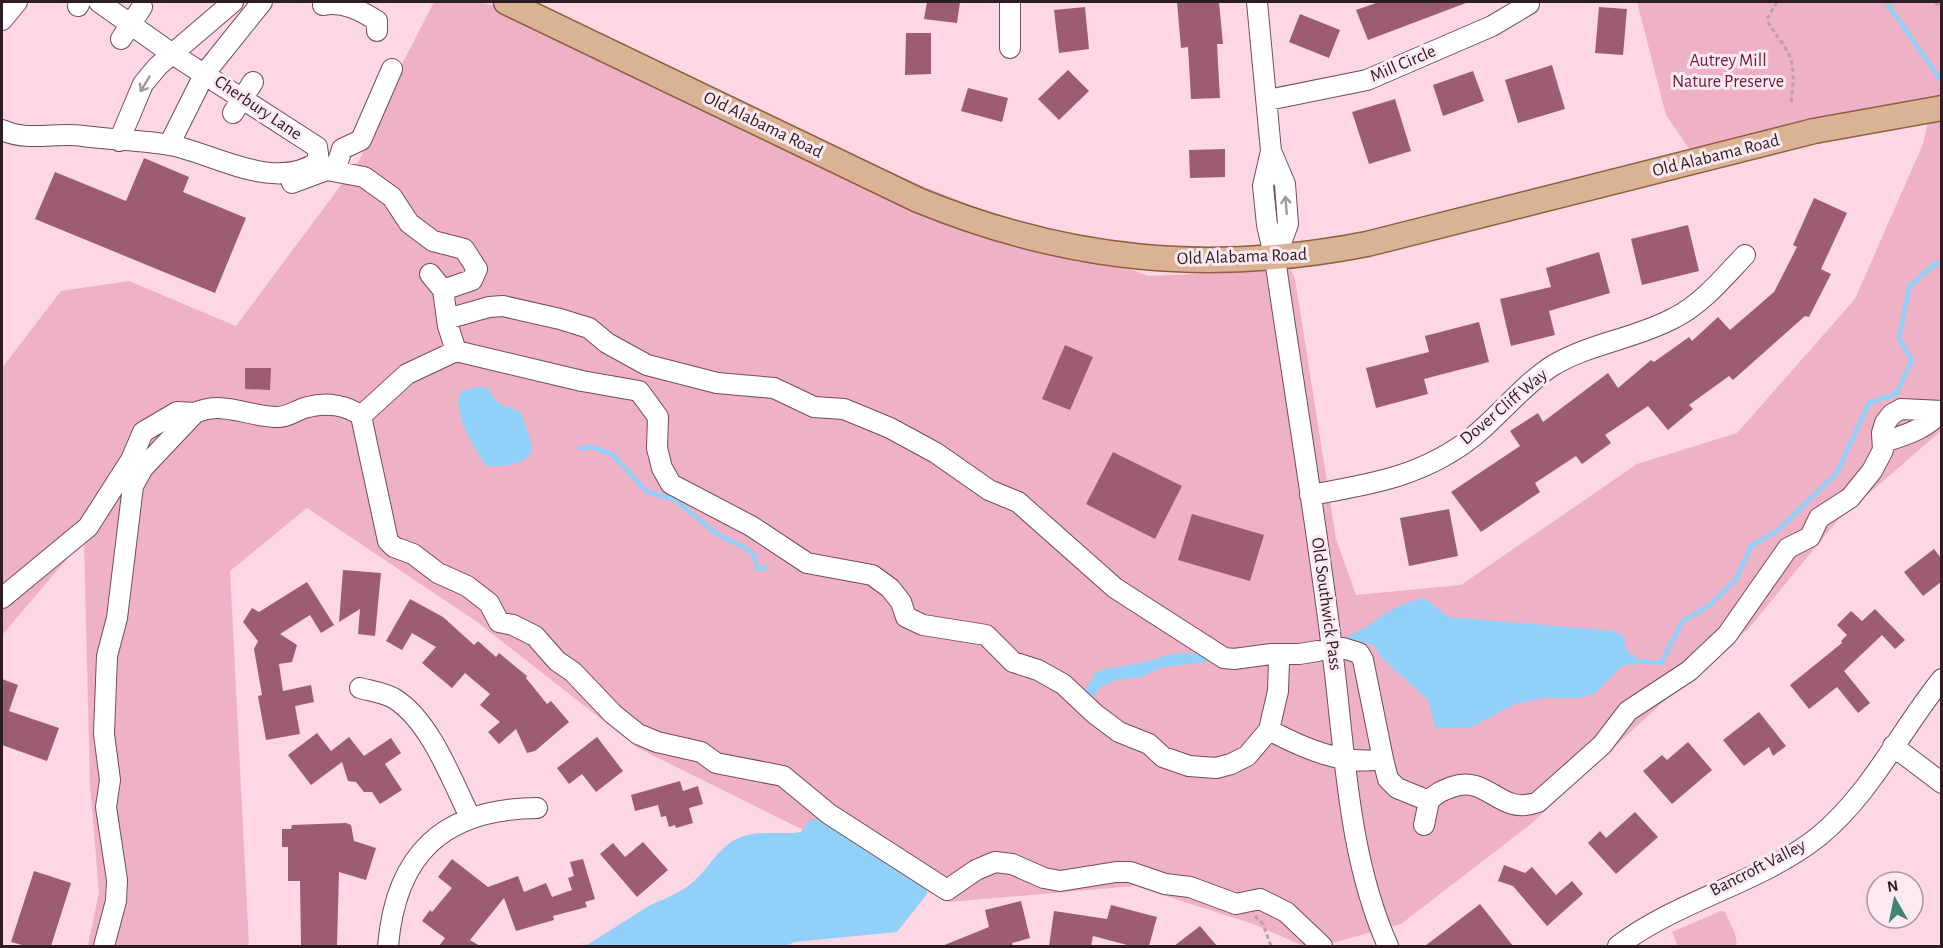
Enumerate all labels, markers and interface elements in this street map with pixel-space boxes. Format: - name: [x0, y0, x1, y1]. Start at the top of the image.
- street label: Mill Circle: [1367, 42, 1439, 86]
- park label: Autrey Mill Nature Preserve: [1672, 52, 1784, 91]
- street label: Cherbury Lane: [211, 72, 305, 144]
- one-way arrow: [138, 75, 150, 92]
- street label: Old Alabama Road: [701, 88, 825, 162]
- street label: Old Alabama Road: [1651, 132, 1781, 180]
- one-way arrow: [1280, 195, 1291, 215]
- street label: Old Alabama Road: [1177, 246, 1307, 268]
- street label: Dover Cliff Way: [1457, 365, 1551, 448]
- street label: Old Southwick Pass: [1308, 536, 1344, 672]
- street label: Bancroft Valley: [1707, 836, 1809, 900]
- north arrow: [1865, 870, 1925, 930]
- text: N: [1886, 877, 1900, 895]

